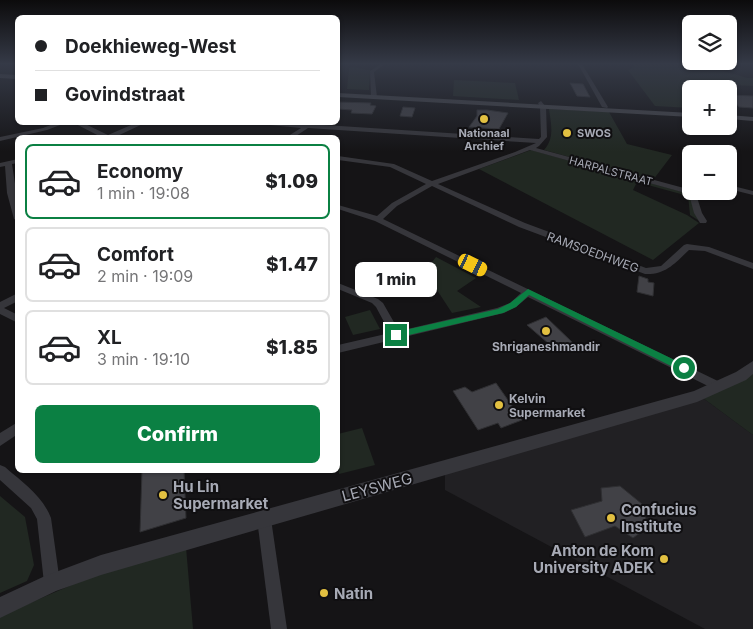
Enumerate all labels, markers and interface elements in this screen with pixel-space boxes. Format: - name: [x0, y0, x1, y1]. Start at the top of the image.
- map controls: [682, 15, 737, 200]
- button: layers: [682, 15, 737, 70]
- text: Doekhieweg-West: [65, 35, 236, 58]
- button: +: [682, 80, 737, 135]
- text: Govindstraat: [65, 83, 185, 106]
- marker: Nationaal Archief: [478, 113, 490, 125]
- place label: Nationaal Archief: [458, 126, 510, 153]
- place label: SWOS: [577, 126, 611, 140]
- marker: SWOS: [561, 127, 573, 139]
- button: −: [682, 145, 737, 200]
- street label: HARPALSTRAAT: [568, 153, 654, 189]
- icon: car: [37, 159, 82, 204]
- text: Economy: [97, 160, 183, 183]
- text: $1.09: [265, 170, 318, 193]
- text: 1 min · 19:08: [97, 183, 190, 203]
- street label: RAMSOEDHWEG: [545, 228, 641, 276]
- icon: car: [37, 242, 82, 287]
- text: Comfort: [97, 243, 174, 266]
- car: [456, 252, 489, 278]
- text: $1.47: [266, 253, 318, 276]
- callout: 1 min: [355, 262, 437, 298]
- text: 2 min · 19:09: [97, 266, 193, 286]
- text: 1 min: [376, 269, 416, 289]
- route end: [385, 324, 407, 346]
- icon: car: [37, 325, 82, 370]
- marker: Shriganeshmandir: [540, 325, 552, 337]
- text: XL: [97, 326, 122, 349]
- text: $1.85: [266, 336, 318, 359]
- place label: Shriganeshmandir: [492, 339, 600, 354]
- text: 3 min · 19:10: [97, 349, 190, 369]
- route start: [673, 357, 695, 379]
- place label: Kelvin Supermarket: [509, 391, 586, 420]
- marker: Kelvin Supermarket: [493, 399, 505, 411]
- button: Confirm: [35, 405, 320, 463]
- street label: LEYSWEG: [340, 468, 414, 506]
- place label: Hu Lin Supermarket: [173, 477, 269, 513]
- marker: Hu Lin Supermarket: [157, 489, 169, 501]
- place label: Confucius Institute: [621, 500, 697, 536]
- marker: Confucius Institute: [605, 512, 617, 524]
- place label: Anton de Kom University ADEK: [533, 541, 654, 577]
- marker: Anton de Kom University ADEK: [658, 553, 670, 565]
- place label: Natin: [334, 584, 373, 603]
- marker: Natin: [318, 587, 330, 599]

